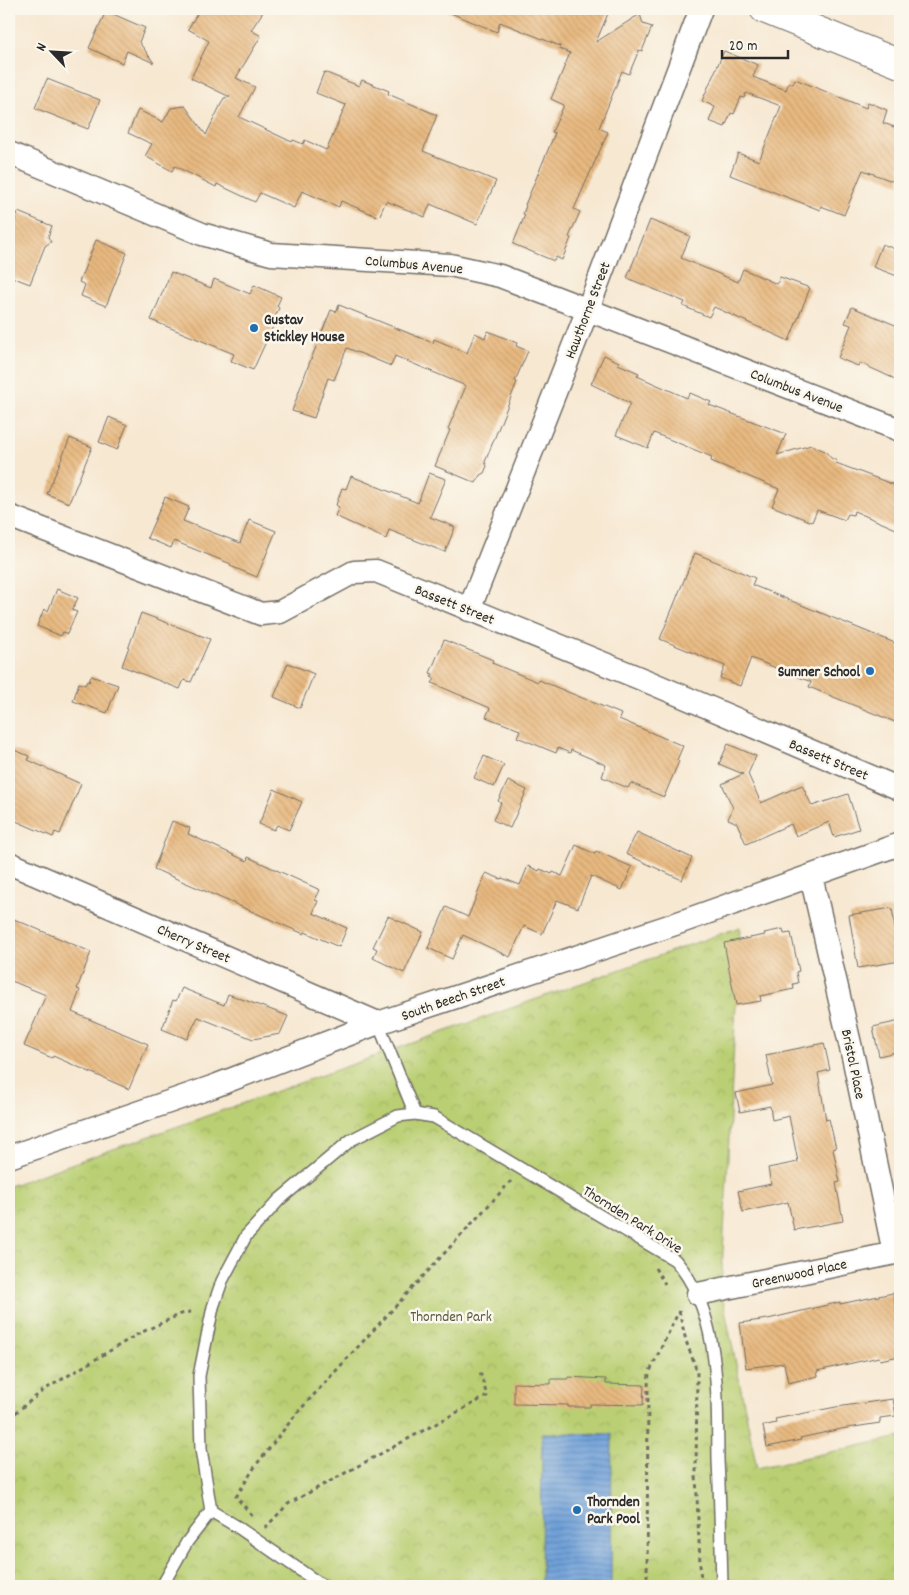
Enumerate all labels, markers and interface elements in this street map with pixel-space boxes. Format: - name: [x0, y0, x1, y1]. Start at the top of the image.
- north arrow: [28, 28, 78, 78]
- scale bar: [722, 28, 788, 60]
- text: 20 m: [729, 36, 757, 58]
- text: N: [32, 40, 53, 55]
- street label: Columbus Avenue: [364, 251, 464, 281]
- street label: Hawthorne Street: [560, 259, 618, 362]
- place label: Gustav Stickley House: [264, 310, 345, 349]
- marker: Gustav Stickley House: [248, 322, 260, 334]
- street label: Columbus Avenue: [747, 364, 846, 420]
- street label: Bassett Street: [411, 580, 498, 632]
- place label: Sumner School: [778, 662, 860, 684]
- marker: Sumner School: [864, 665, 876, 677]
- street label: Bassett Street: [785, 734, 872, 788]
- street label: Cherry Street: [153, 919, 234, 970]
- street label: South Beech Street: [399, 972, 509, 1028]
- street label: Bristol Place: [834, 1027, 870, 1102]
- street label: Thornden Park Drive: [578, 1181, 686, 1260]
- street label: Greenwood Place: [750, 1254, 849, 1296]
- park label: Thornden Park: [410, 1307, 492, 1329]
- place label: Thornden Park Pool: [587, 1492, 640, 1531]
- marker: Thornden Park Pool: [571, 1504, 583, 1516]

